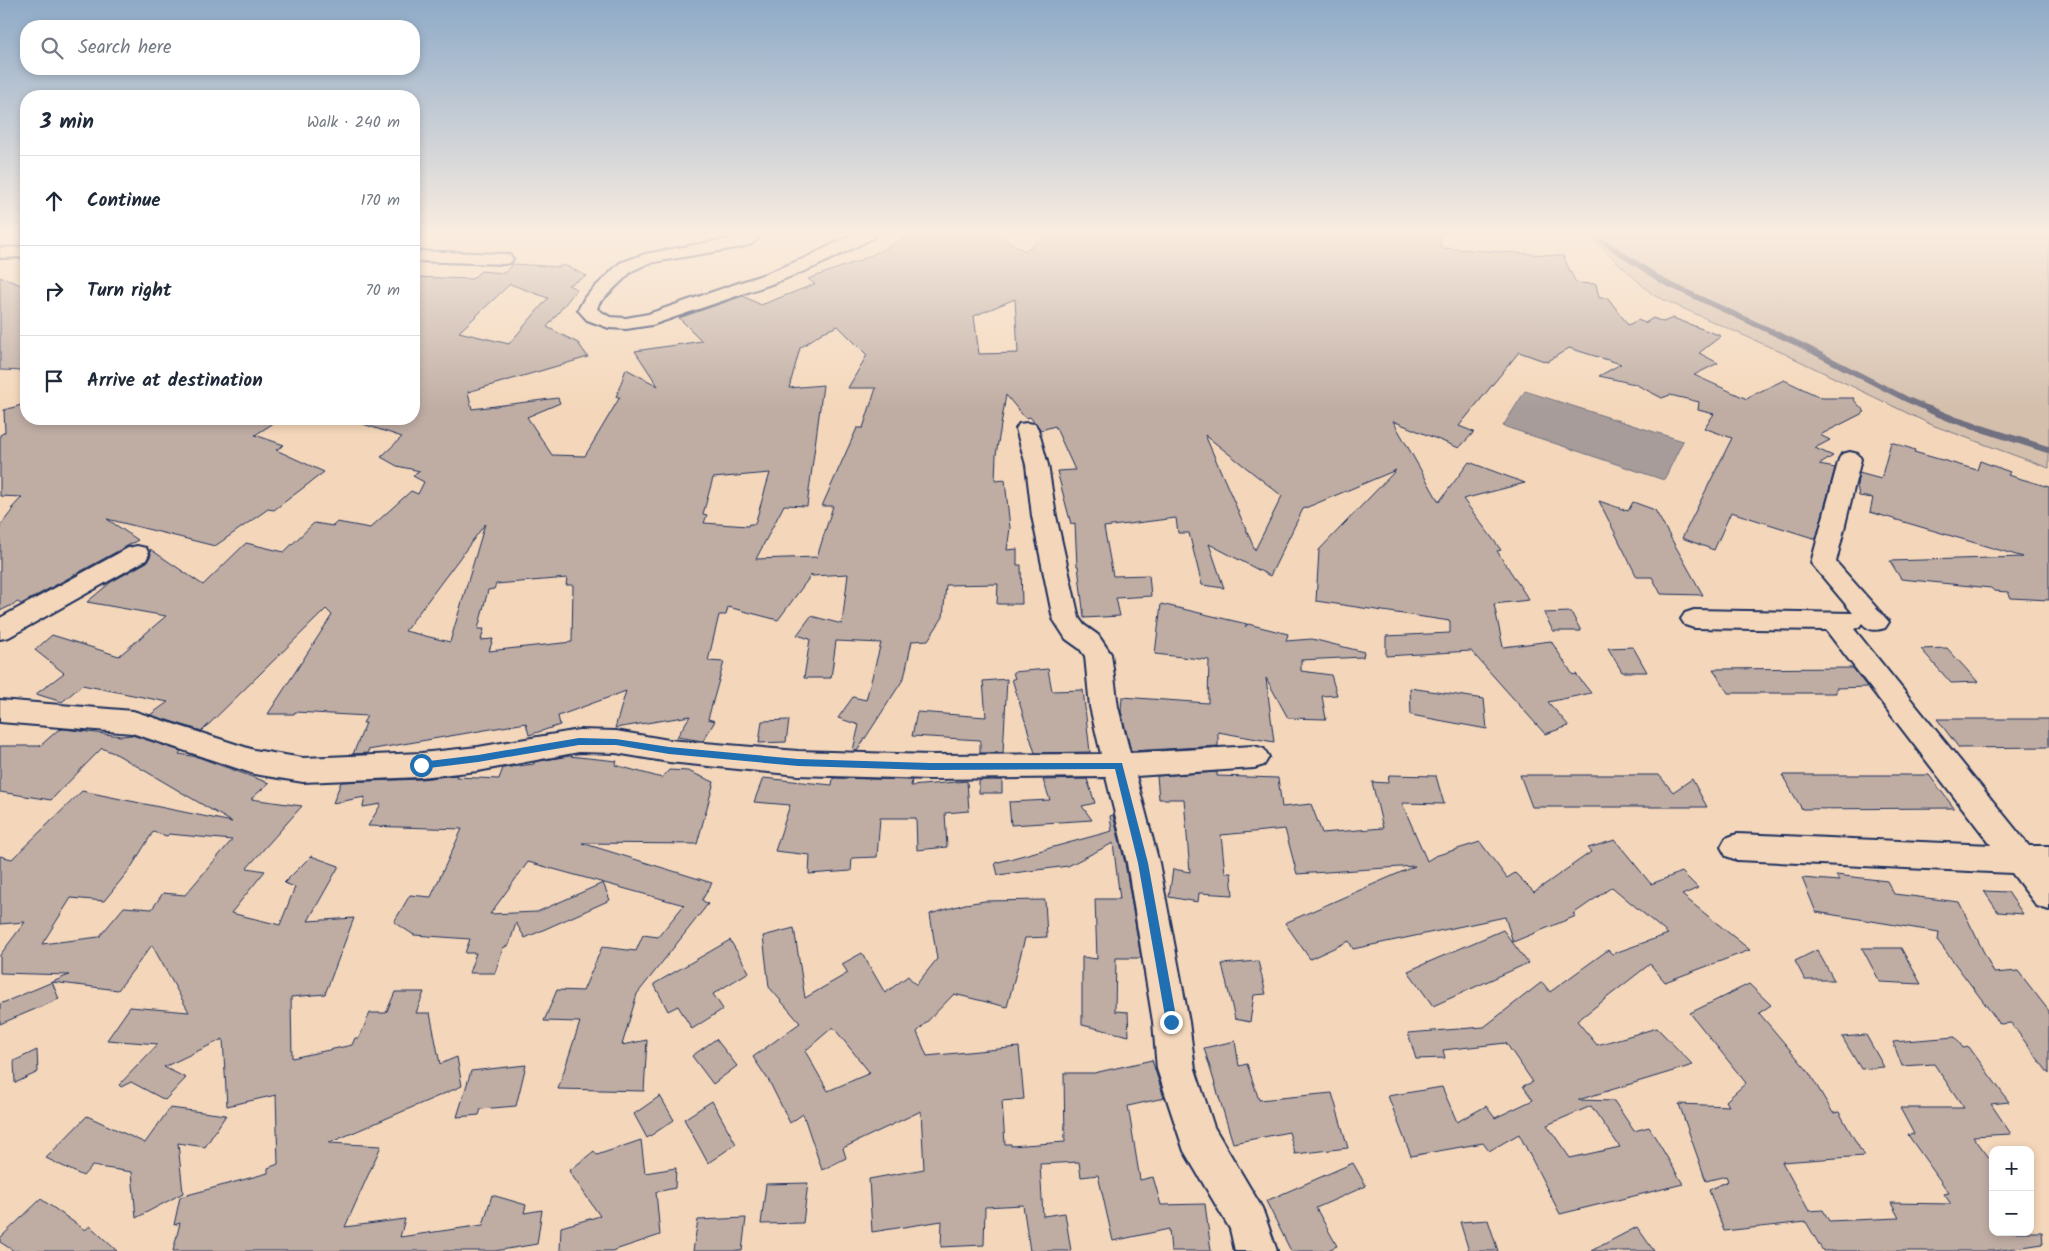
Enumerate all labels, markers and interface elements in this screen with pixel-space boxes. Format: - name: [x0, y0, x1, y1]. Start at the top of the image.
- search box: [20, 20, 420, 75]
- text: Search here: [78, 33, 172, 63]
- icon: search: [38, 34, 66, 62]
- text: 3 min: [40, 106, 94, 139]
- text: Walk · 240 m: [307, 110, 400, 135]
- text: Continue: [87, 186, 160, 216]
- icon: ahead: [40, 187, 68, 215]
- text: 170 m: [360, 188, 400, 213]
- text: Turn right: [87, 276, 172, 306]
- icon: right: [40, 277, 68, 305]
- text: 70 m: [365, 278, 400, 303]
- text: Arrive at destination: [87, 366, 263, 396]
- icon: arrive: [40, 367, 68, 395]
- route start: [410, 754, 433, 777]
- route end: [1160, 1011, 1183, 1034]
- map controls: [1989, 1146, 2034, 1236]
- button: +: [1989, 1146, 2034, 1191]
- button: −: [1989, 1191, 2034, 1236]

